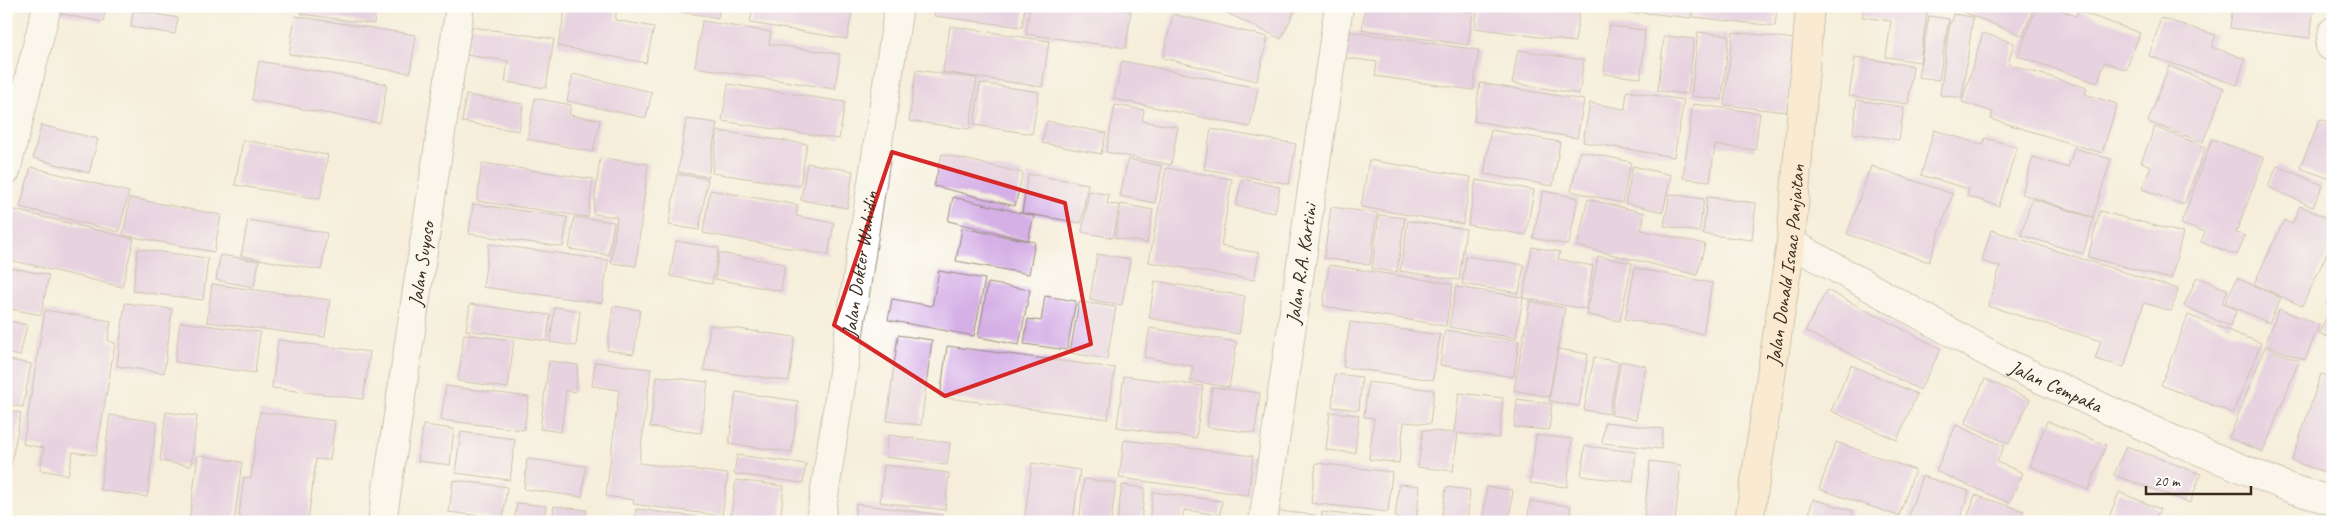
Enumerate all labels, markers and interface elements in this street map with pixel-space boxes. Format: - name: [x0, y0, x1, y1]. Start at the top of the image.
- street label: Jalan Donald Isaac Panjaitan: [1760, 162, 1810, 368]
- street label: Jalan Dokter Wahidin: [836, 188, 883, 340]
- street label: Jalan R.A. Kartini: [1280, 200, 1323, 326]
- street label: Jalan Suyoso: [402, 218, 440, 309]
- street label: Jalan Cempaka: [2005, 354, 2108, 419]
- scale bar: [2146, 463, 2252, 495]
- text: 20 m: [2154, 472, 2181, 491]

